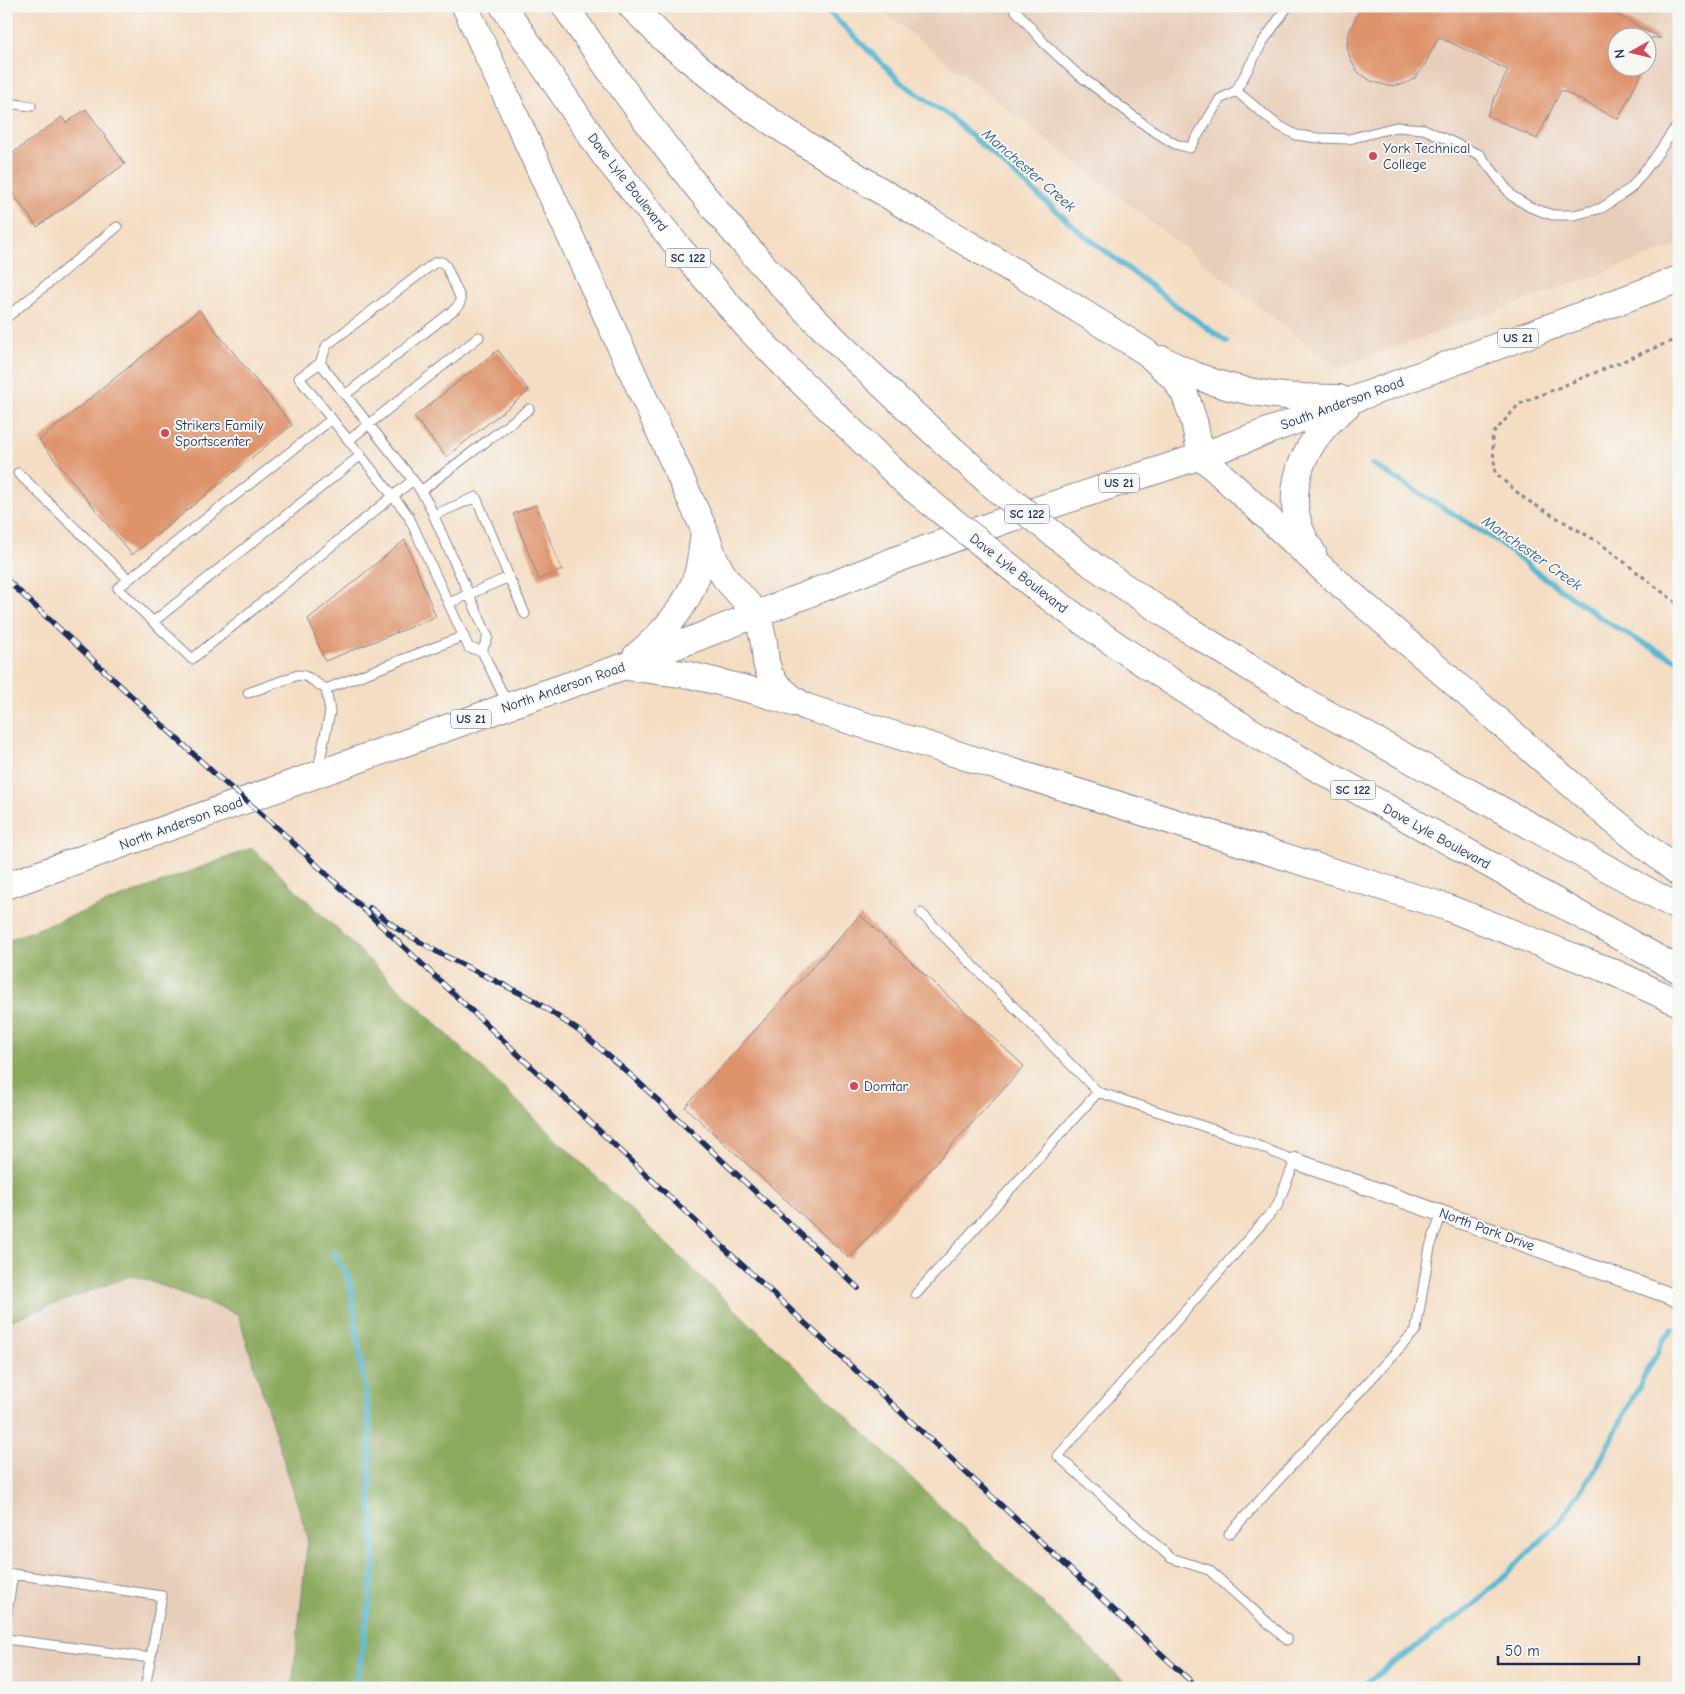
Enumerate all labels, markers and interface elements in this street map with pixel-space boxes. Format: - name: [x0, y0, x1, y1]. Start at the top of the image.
- north arrow: [1608, 28, 1658, 78]
- text: N: [1611, 48, 1629, 59]
- water label: Manchester Creek: [978, 124, 1080, 216]
- street label: Dave Lyle Boulevard: [584, 130, 671, 235]
- place label: York Technical College: [1383, 140, 1470, 173]
- marker: York Technical College: [1367, 150, 1379, 162]
- road number: SC 122: [666, 248, 710, 268]
- road number: US 21: [1498, 328, 1538, 348]
- street label: South Anderson Road: [1278, 373, 1406, 434]
- place label: Strikers Family Sportscenter: [175, 417, 264, 450]
- marker: Strikers Family Sportscenter: [159, 427, 171, 439]
- road number: US 21: [1099, 473, 1139, 492]
- road number: SC 122: [1004, 504, 1050, 524]
- water label: Manchester Creek: [1478, 511, 1586, 595]
- street label: Dave Lyle Boulevard: [966, 530, 1071, 617]
- street label: North Anderson Road: [499, 658, 627, 717]
- road number: US 21: [451, 710, 491, 729]
- road number: SC 122: [1330, 780, 1376, 800]
- street label: North Anderson Road: [117, 793, 245, 854]
- street label: Dave Lyle Boulevard: [1380, 800, 1493, 873]
- place label: Domtar: [864, 1078, 909, 1095]
- marker: Domtar: [848, 1080, 860, 1092]
- street label: North Park Drive: [1437, 1204, 1537, 1255]
- scale bar: [1498, 1634, 1639, 1666]
- text: 50 m: [1505, 1642, 1540, 1660]

